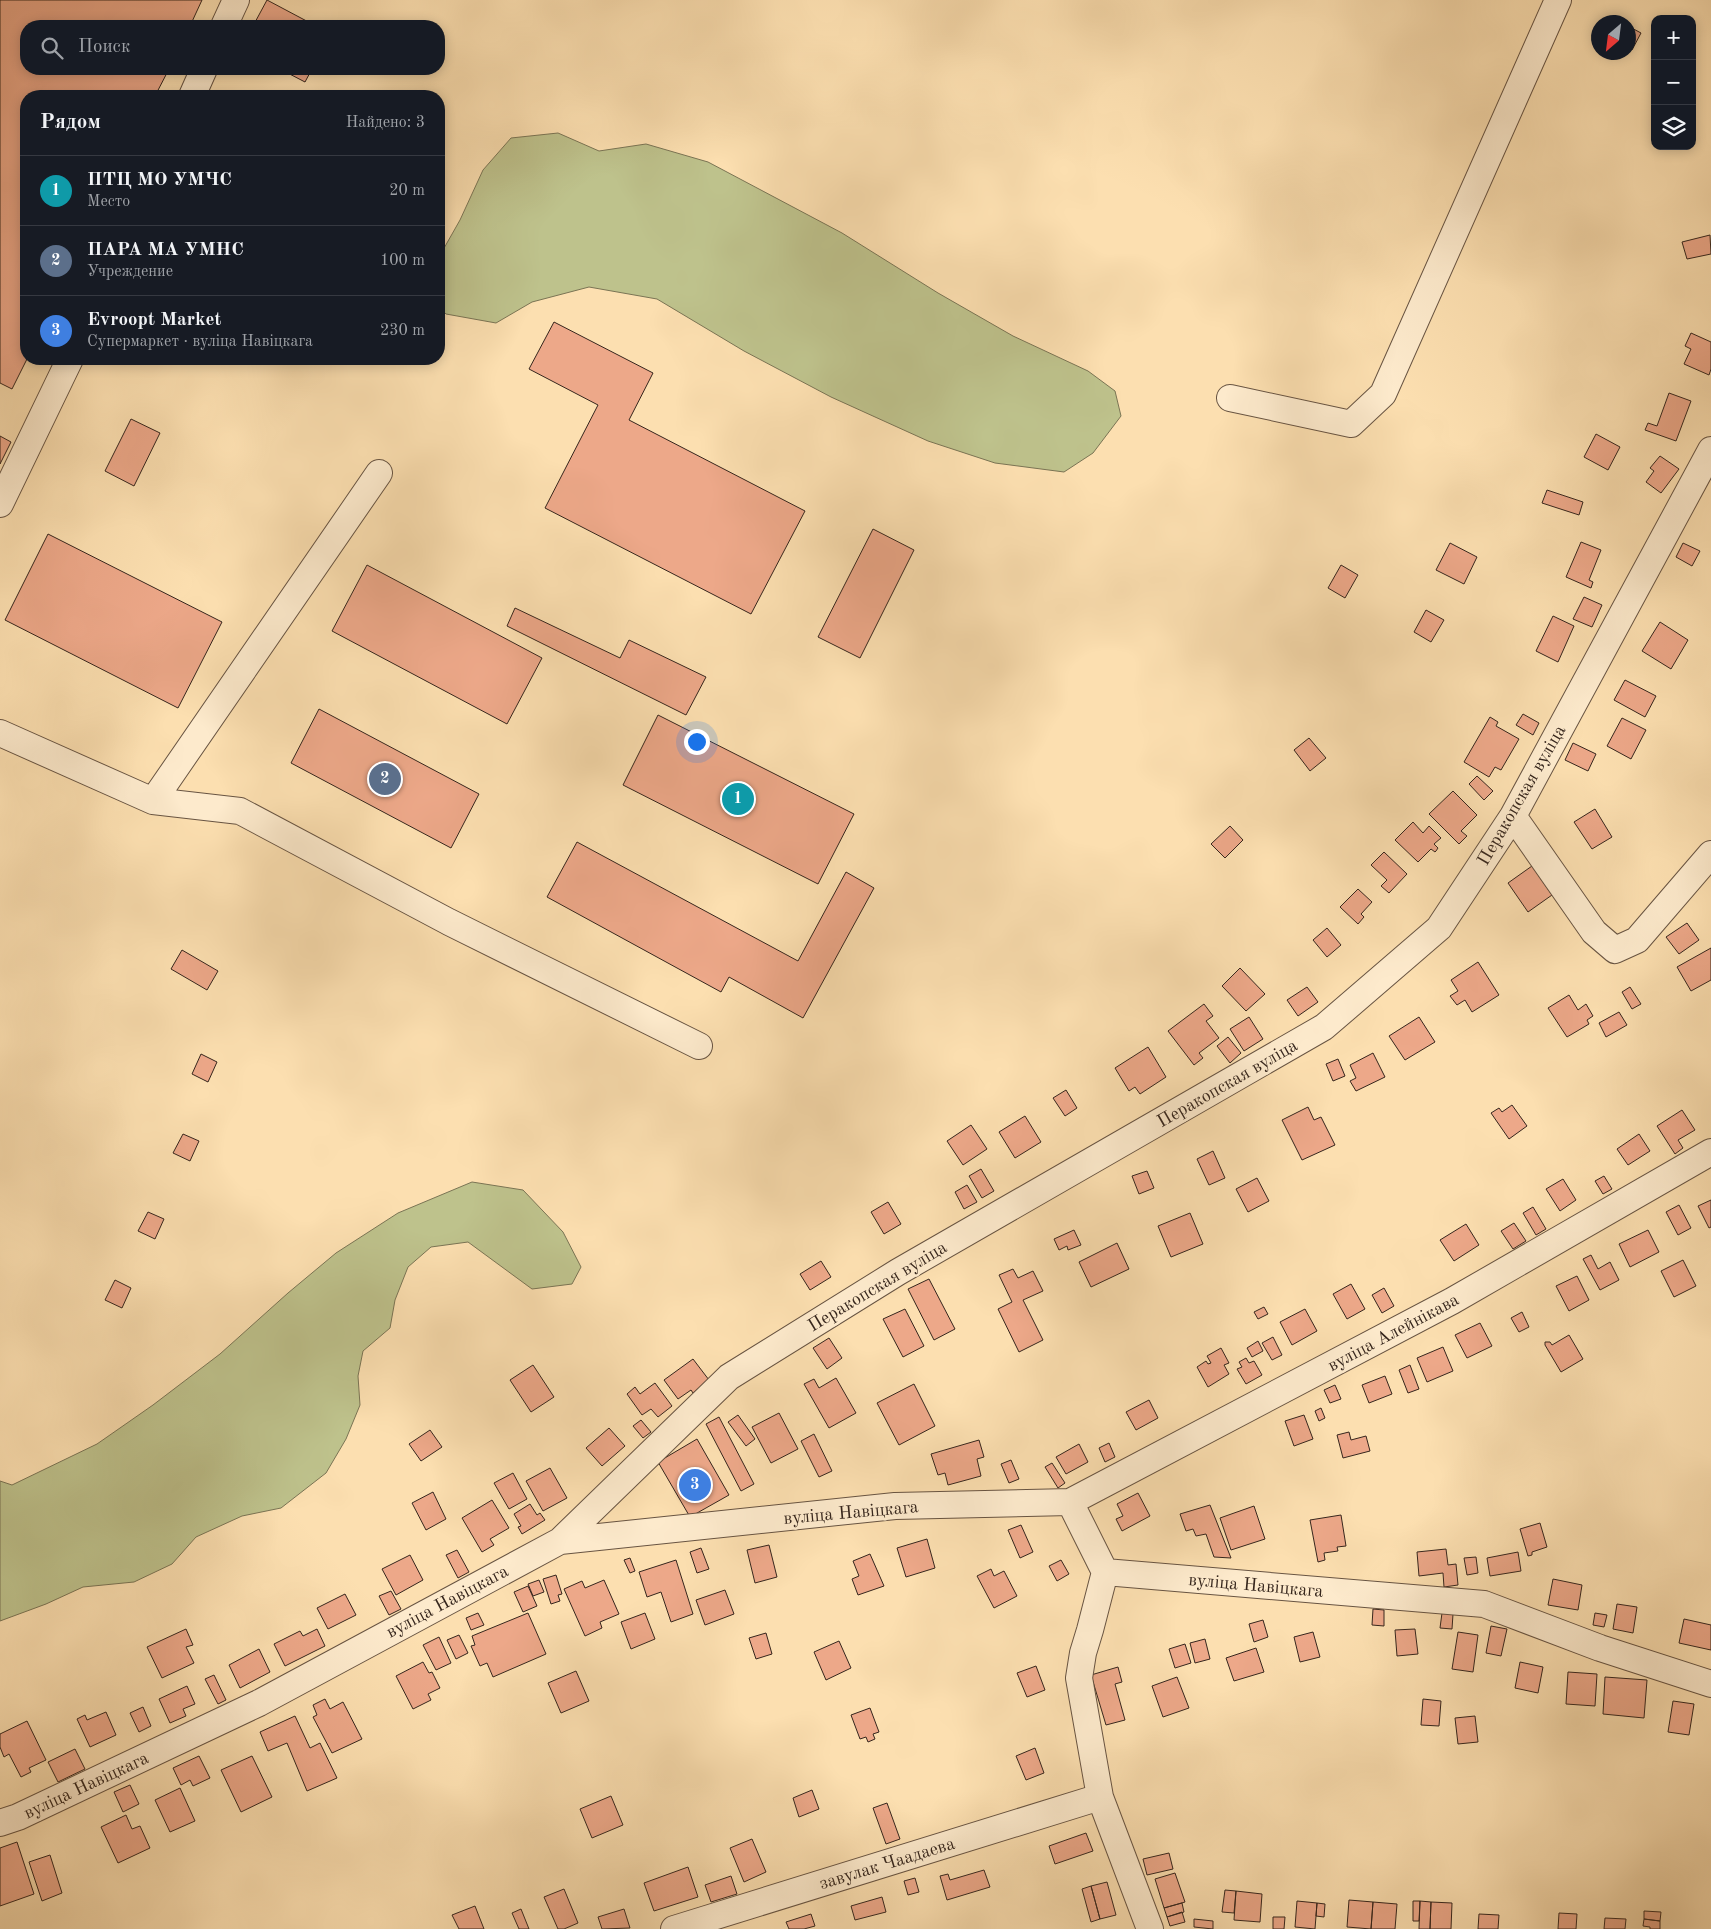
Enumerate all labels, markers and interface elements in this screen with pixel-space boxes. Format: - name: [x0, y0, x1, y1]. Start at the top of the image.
- north arrow: [1591, 15, 1636, 60]
- map controls: [1651, 15, 1696, 150]
- button: +: [1651, 15, 1696, 60]
- search box: [20, 20, 445, 75]
- icon: search: [38, 34, 66, 62]
- text: Поиск: [78, 38, 130, 57]
- button: −: [1651, 60, 1696, 105]
- button: layers: [1651, 105, 1696, 150]
- text: Рядом: [40, 112, 101, 133]
- text: Найдено: 3: [346, 115, 425, 131]
- text: ПТЦ МО УМЧС: [87, 171, 232, 190]
- text: 1: [51, 183, 61, 199]
- text: 20 m: [389, 183, 425, 199]
- text: Место: [87, 194, 130, 210]
- text: ПАРА МА УМНС: [87, 241, 244, 260]
- text: 2: [51, 253, 61, 269]
- text: 100 m: [380, 253, 425, 269]
- text: Учреждение: [87, 264, 173, 280]
- text: Evroopt Market: [87, 311, 221, 330]
- text: 3: [51, 323, 61, 339]
- text: 230 m: [380, 323, 425, 339]
- text: Супермаркет · вуліца Навіцкага: [87, 334, 313, 350]
- street label: Перакопская вуліца: [1474, 722, 1569, 869]
- your location: [684, 729, 710, 755]
- pin: 2: [369, 760, 401, 798]
- pin: 1: [722, 780, 754, 818]
- street label: Перакопская вуліца: [1154, 1036, 1301, 1131]
- street label: Перакопская вуліца: [805, 1238, 950, 1335]
- street label: вуліца Алейнікава: [1325, 1291, 1462, 1375]
- pin: 3: [679, 1466, 711, 1504]
- street label: вуліца Навіцкага: [783, 1498, 919, 1528]
- street label: вуліца Навіцкага: [383, 1562, 512, 1642]
- street label: вуліца Навіцкага: [1188, 1571, 1324, 1601]
- street label: вуліца Навіцкага: [21, 1749, 152, 1823]
- street label: завулак Чаадаева: [818, 1835, 957, 1893]

